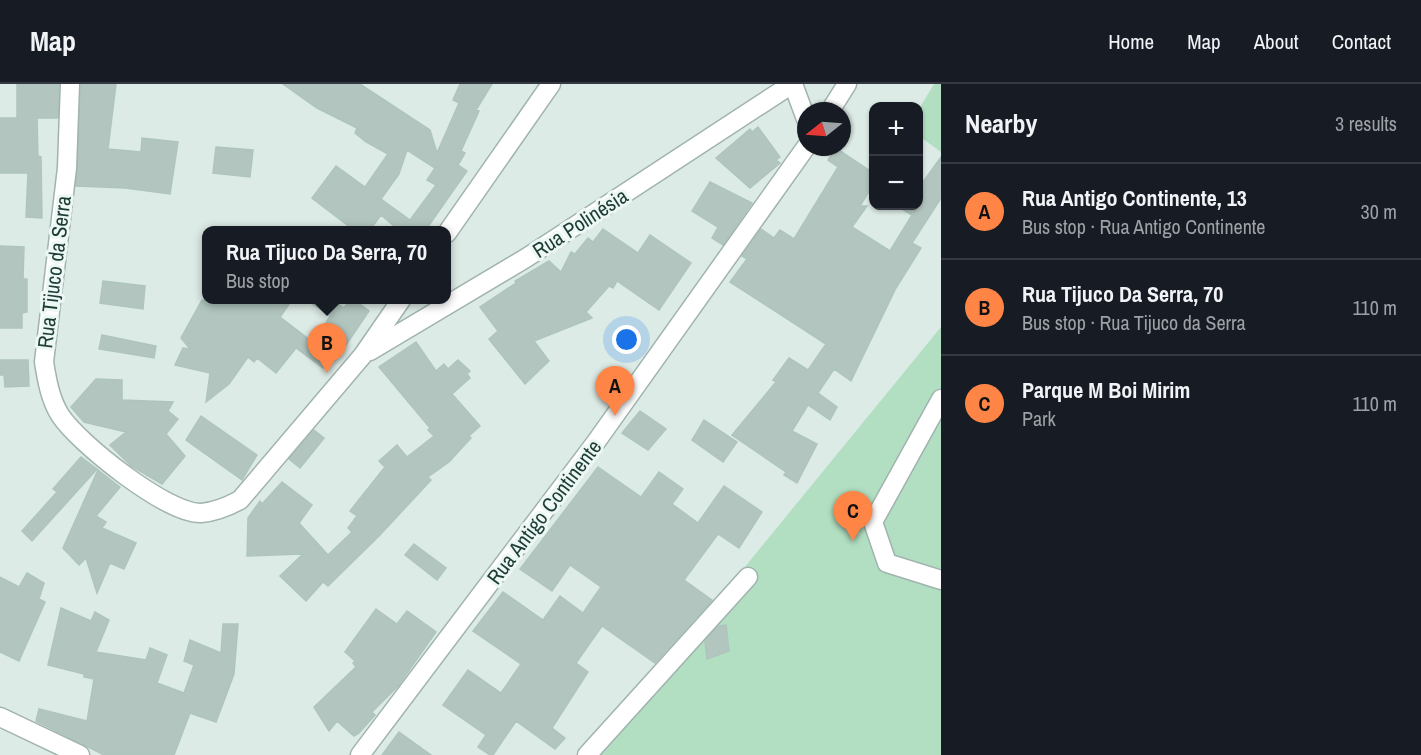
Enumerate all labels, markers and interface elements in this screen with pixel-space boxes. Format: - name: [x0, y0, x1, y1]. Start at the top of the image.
- text: Map: [30, 22, 76, 60]
- text: Home: [1108, 27, 1154, 56]
- text: Map: [1187, 27, 1221, 56]
- text: About: [1254, 27, 1299, 56]
- text: Contact: [1332, 27, 1391, 56]
- north arrow: [797, 102, 851, 156]
- map controls: [869, 102, 923, 210]
- button: +: [869, 102, 923, 156]
- text: Nearby: [965, 106, 1037, 141]
- text: 3 results: [1335, 110, 1397, 137]
- button: −: [869, 156, 923, 210]
- street label: Rua Polinésia: [527, 181, 634, 265]
- text: Rua Antigo Continente, 13: [1022, 183, 1247, 213]
- street label: Rua Tijuco da Serra: [30, 194, 78, 350]
- text: A: [979, 198, 990, 225]
- text: 30 m: [1361, 198, 1397, 225]
- text: Bus stop · Rua Antigo Continente: [1022, 213, 1265, 240]
- popup: [202, 226, 451, 304]
- text: Rua Tijuco Da Serra, 70: [226, 237, 427, 267]
- text: Bus stop: [226, 267, 290, 294]
- text: Rua Tijuco Da Serra, 70: [1022, 279, 1223, 309]
- text: B: [979, 294, 990, 321]
- text: 110 m: [1353, 294, 1397, 321]
- text: Bus stop · Rua Tijuco da Serra: [1022, 309, 1246, 336]
- pin: B: [308, 324, 346, 373]
- your location: [612, 325, 641, 354]
- pin: A: [596, 366, 634, 416]
- text: Parque M Boi Mirim: [1022, 375, 1190, 405]
- text: C: [979, 390, 990, 417]
- text: 110 m: [1353, 390, 1397, 417]
- text: Park: [1022, 405, 1056, 432]
- street label: Rua Antigo Continente: [480, 434, 608, 590]
- pin: C: [834, 492, 872, 541]

